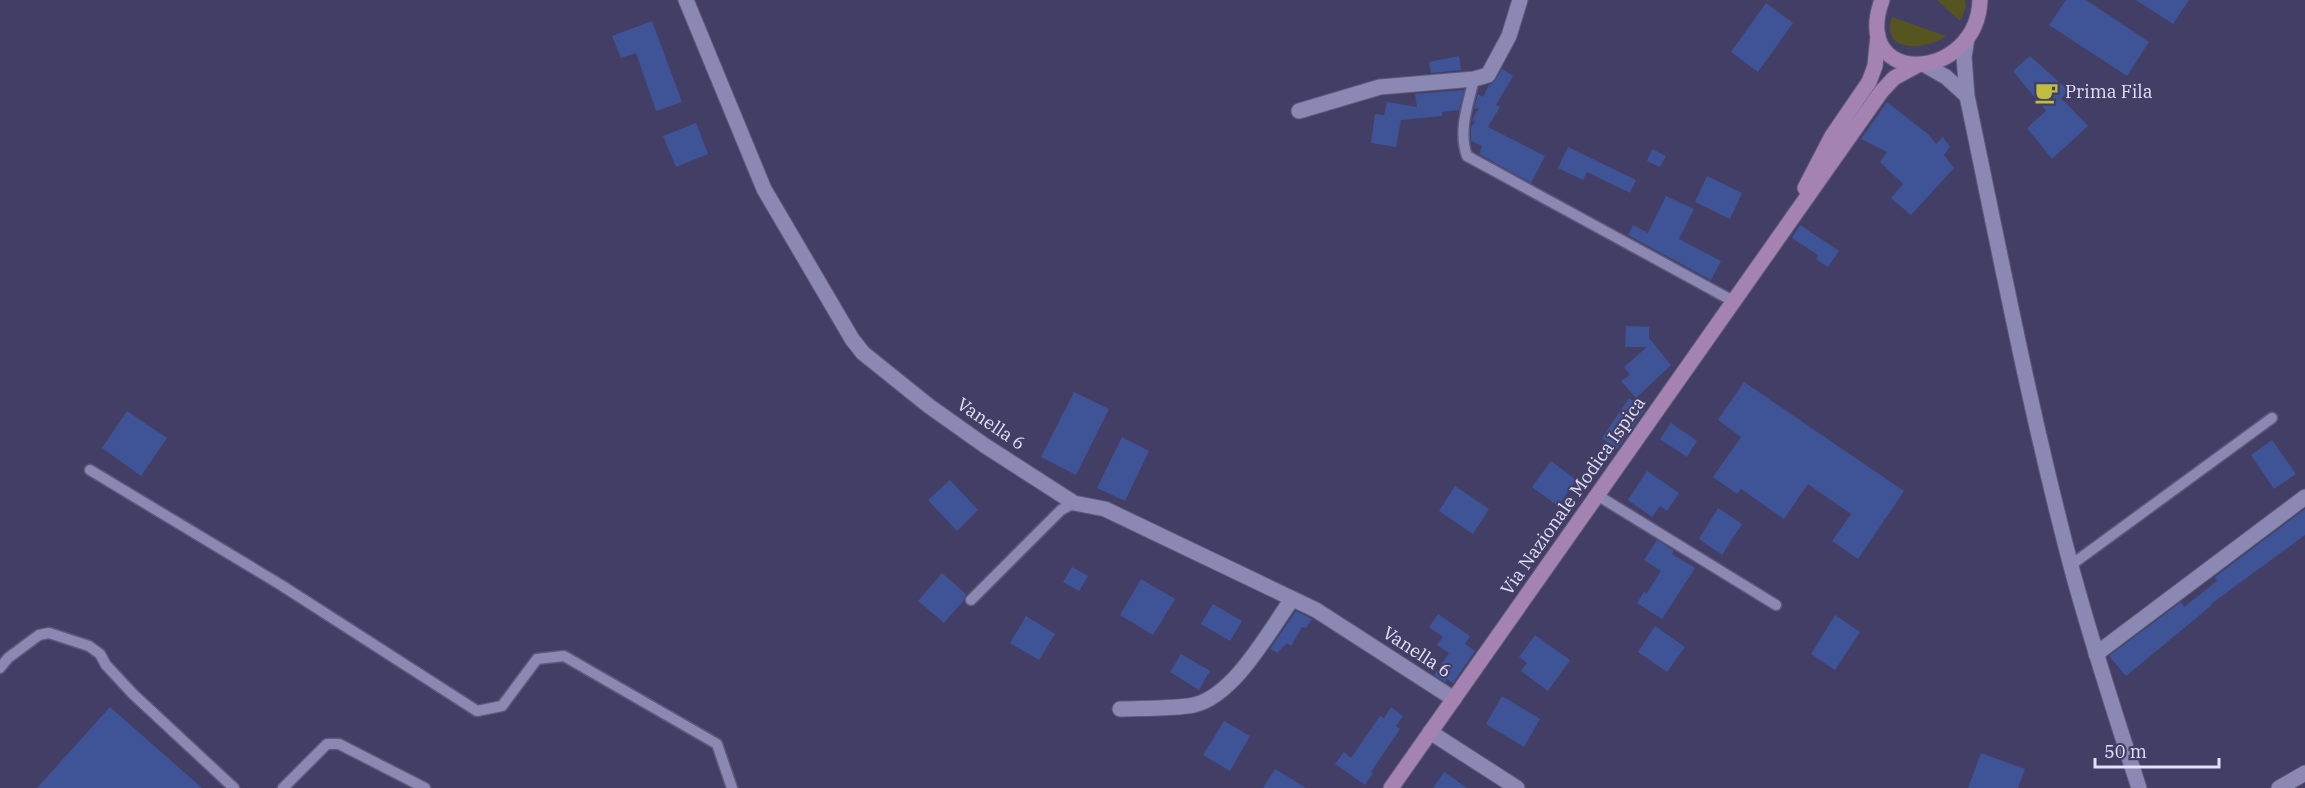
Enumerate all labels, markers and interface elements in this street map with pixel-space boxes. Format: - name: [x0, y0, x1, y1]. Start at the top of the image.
- cafe icon: Prima Fila: [2034, 79, 2060, 105]
- place label: Prima Fila: [2065, 80, 2153, 103]
- street label: Vanella 6: [953, 392, 1030, 455]
- street label: Via Nazionale Modica Ispica: [1495, 392, 1650, 599]
- street label: Vanella 6: [1379, 621, 1456, 682]
- scale bar: [2095, 731, 2220, 769]
- text: 50 m: [2104, 740, 2147, 763]

